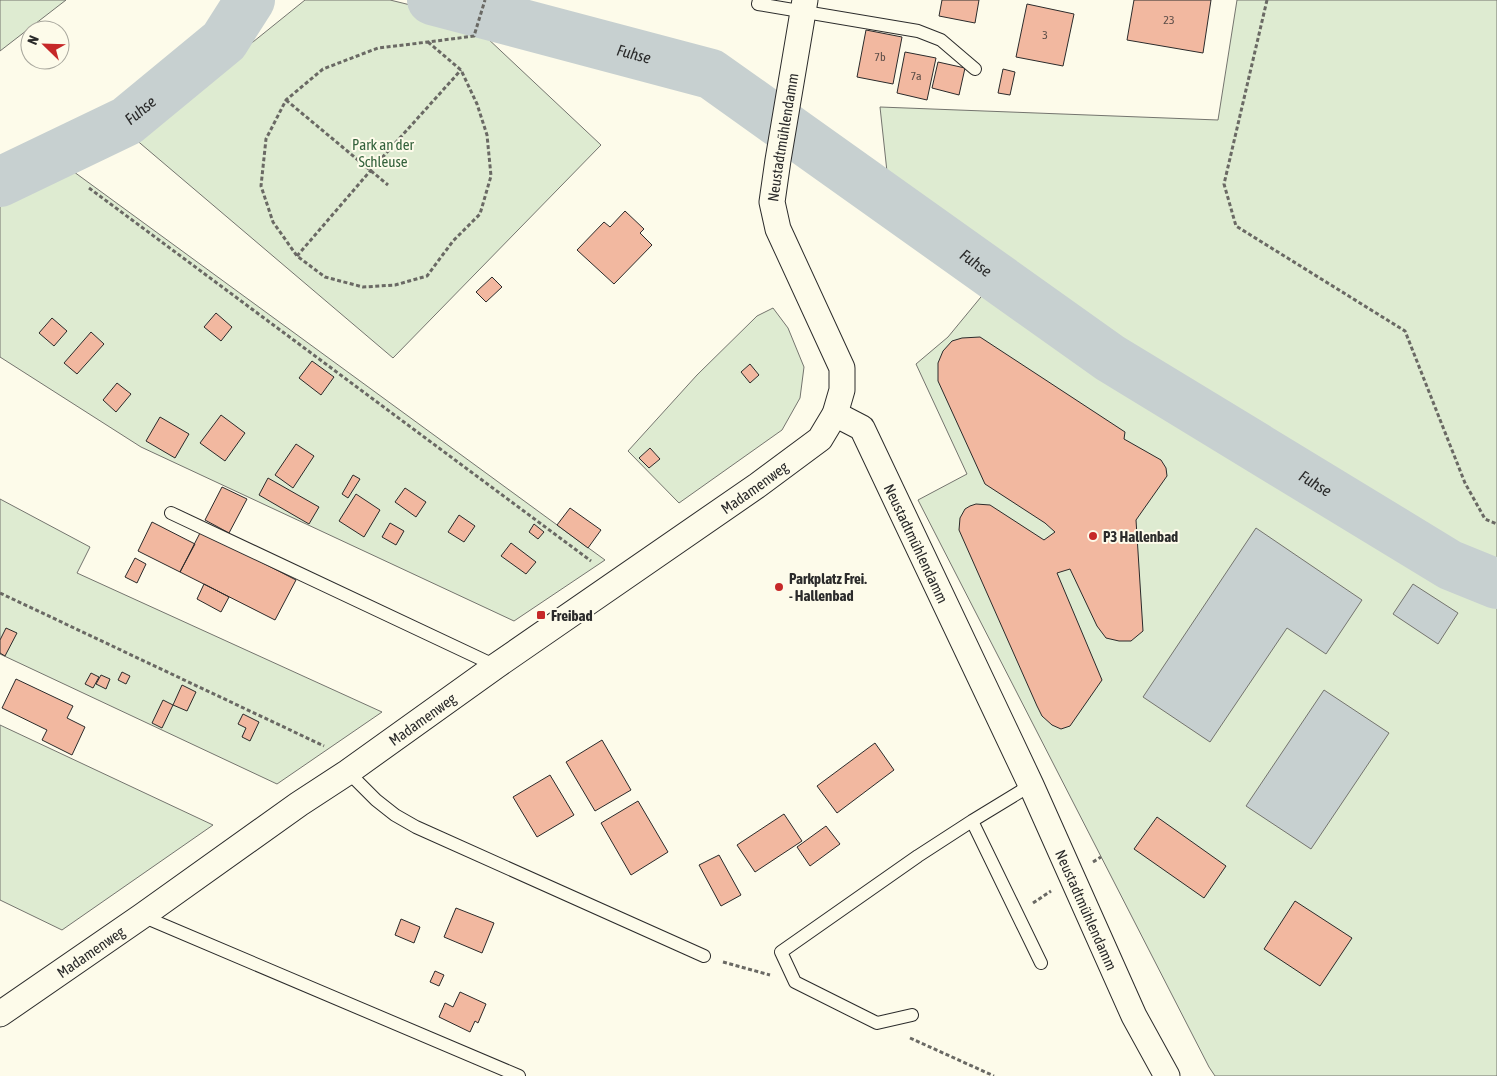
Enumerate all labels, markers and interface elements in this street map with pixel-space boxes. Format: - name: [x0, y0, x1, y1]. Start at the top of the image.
- house number: 23: [1163, 13, 1175, 27]
- north arrow: [20, 20, 70, 70]
- house number: 3: [1042, 28, 1048, 42]
- text: N: [24, 33, 42, 47]
- water label: Fuhse: [615, 40, 653, 67]
- house number: 7b: [874, 50, 886, 64]
- house number: 7a: [910, 69, 922, 83]
- street label: Neustadtmühlendamm: [764, 72, 801, 203]
- water label: Fuhse: [121, 92, 159, 128]
- park label: Park an der Schleuse: [352, 136, 414, 170]
- water label: Fuhse: [957, 245, 995, 280]
- street label: Madamenweg: [717, 457, 791, 517]
- water label: Fuhse: [1296, 466, 1335, 500]
- street label: Neustadtmühlendamm: [881, 481, 952, 606]
- place label: P3 Hallenbad: [1103, 528, 1178, 545]
- marker: P3 Hallenbad: [1087, 530, 1099, 542]
- place label: Parkplatz Frei. - Hallenbad: [789, 570, 867, 604]
- marker: Parkplatz Frei. - Hallenbad: [773, 581, 785, 593]
- place label: Freibad: [551, 607, 593, 624]
- marker: Freibad: [535, 609, 547, 621]
- street label: Madamenweg: [385, 689, 459, 749]
- street label: Neustadtmühlendamm: [1052, 847, 1121, 973]
- street label: Madamenweg: [54, 922, 128, 981]

